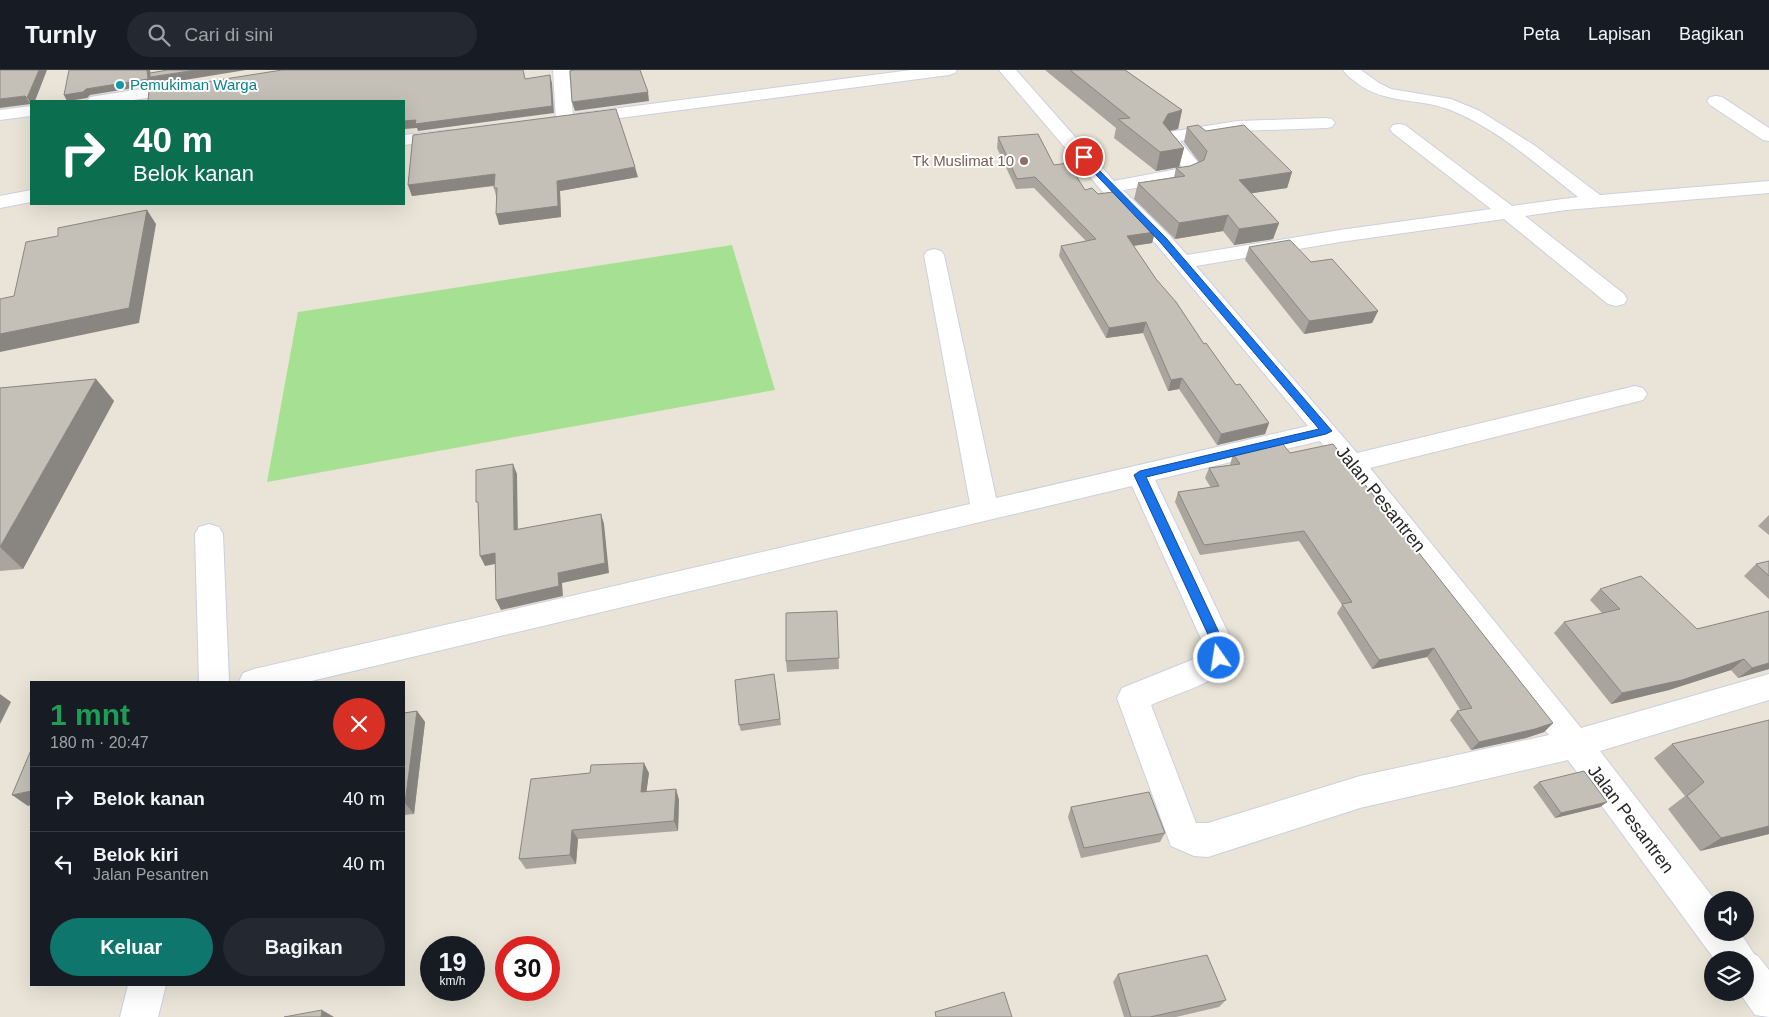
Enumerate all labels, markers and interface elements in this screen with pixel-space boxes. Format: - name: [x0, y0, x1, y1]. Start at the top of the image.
- search box: [127, 12, 477, 57]
- text: Turnly: [25, 21, 97, 48]
- icon: search: [145, 21, 173, 49]
- text: Cari di sini: [185, 24, 273, 45]
- text: Peta: [1523, 24, 1560, 44]
- text: Lapisan: [1588, 24, 1651, 44]
- text: Bagikan: [1679, 24, 1744, 44]
- place label: Pemukiman Warga: [130, 76, 258, 93]
- marker: Pemukiman Warga: [114, 79, 126, 91]
- icon: right: [50, 120, 115, 185]
- text: 40 m: [133, 120, 213, 159]
- pin: [1063, 136, 1105, 178]
- icon: arrive: [1070, 143, 1098, 171]
- place label: Tk Muslimat 10: [912, 152, 1014, 169]
- marker: Tk Muslimat 10: [1018, 155, 1030, 167]
- text: Belok kanan: [133, 161, 254, 186]
- street label: Jalan Pesantren: [1332, 442, 1430, 556]
- position arrow: [1192, 631, 1244, 683]
- text: 1 mnt: [50, 698, 130, 731]
- button: close: [333, 698, 385, 750]
- text: 180 m · 20:47: [50, 734, 149, 751]
- street label: Jalan Pesantren: [1584, 761, 1678, 877]
- icon: right: [50, 785, 78, 813]
- text: Belok kanan: [93, 788, 205, 809]
- text: 40 m: [343, 788, 385, 809]
- text: Belok kiri: [93, 844, 179, 865]
- icon: left: [50, 850, 78, 878]
- text: 40 m: [343, 853, 385, 874]
- text: Jalan Pesantren: [93, 866, 209, 883]
- map controls: [1704, 891, 1754, 1001]
- button: sound: [1704, 891, 1754, 941]
- button: Keluar: [50, 918, 213, 976]
- button: Bagikan: [223, 918, 385, 976]
- speed limit sign: 30: [495, 936, 560, 1001]
- text: 19: [439, 948, 466, 976]
- button: layers: [1704, 951, 1754, 1001]
- text: km/h: [439, 974, 466, 988]

